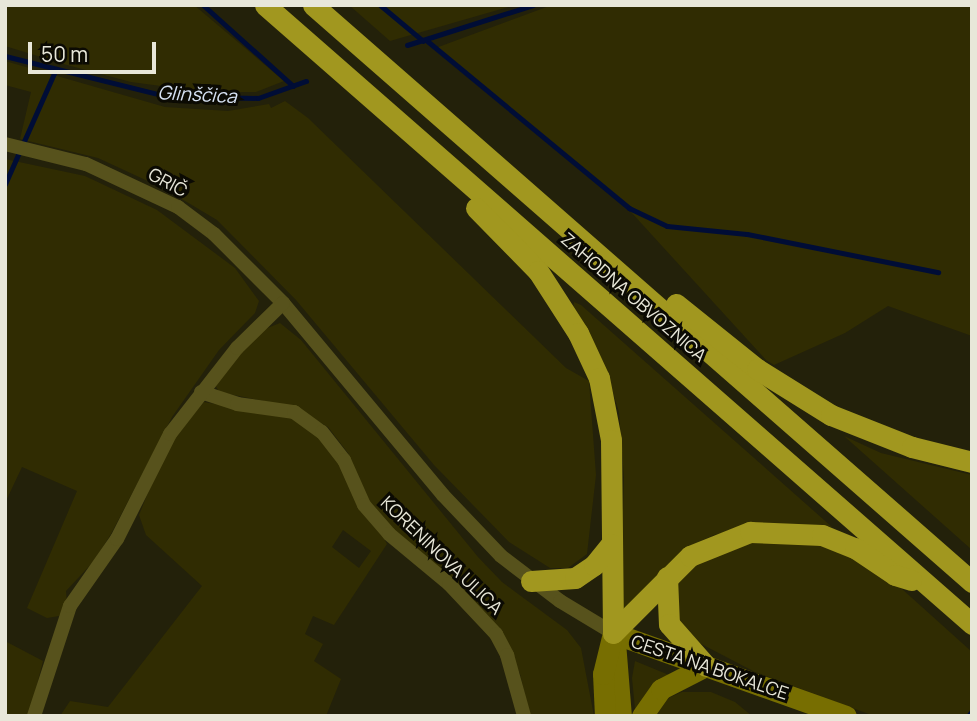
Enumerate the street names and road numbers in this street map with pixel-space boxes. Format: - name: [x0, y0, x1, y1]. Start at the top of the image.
- street label: GRIČ: [145, 163, 191, 201]
- street label: ZAHODNA OBVOZNICA: [557, 228, 711, 366]
- street label: KORENINOVA ULICA: [377, 491, 507, 619]
- street label: CESTA NA BOKALCE: [629, 630, 791, 704]

